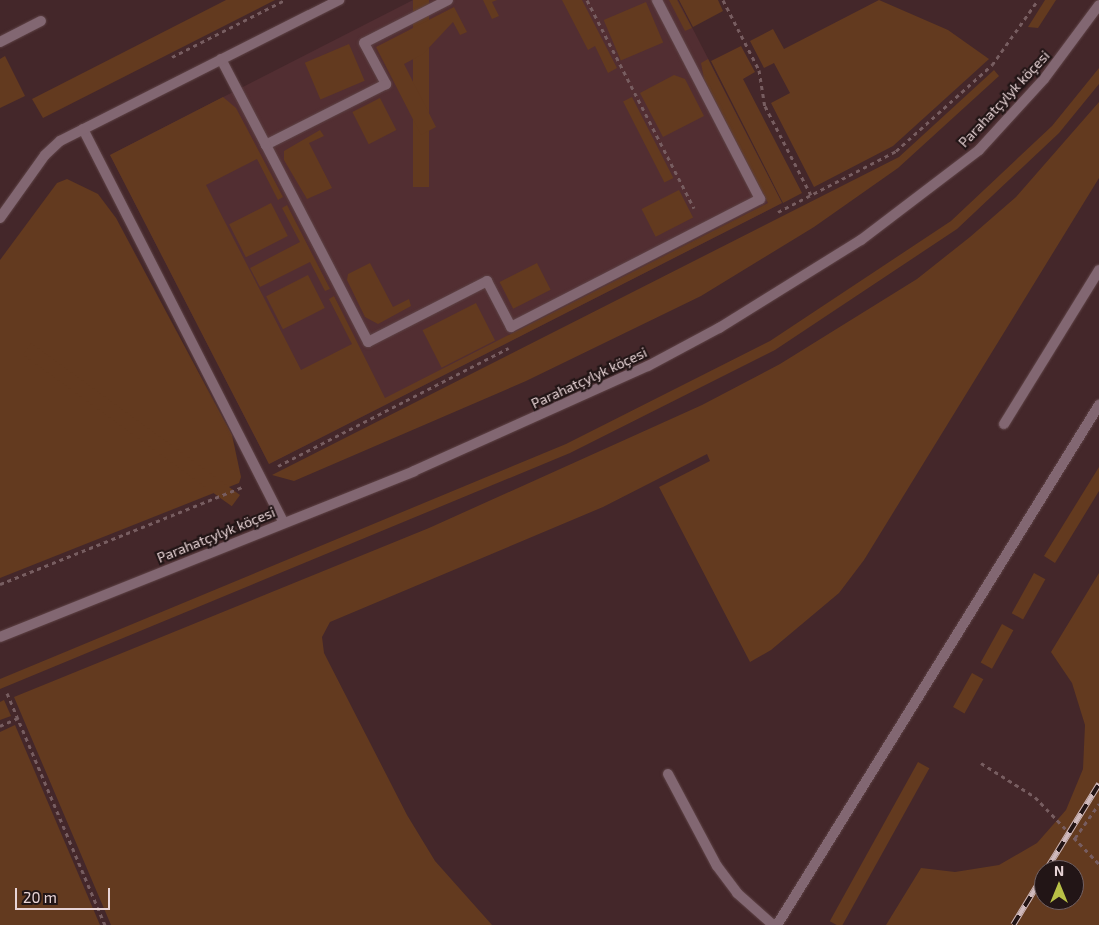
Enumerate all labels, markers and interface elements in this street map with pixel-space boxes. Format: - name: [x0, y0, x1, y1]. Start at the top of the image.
- street label: Parahatçylyk köçesi: [955, 47, 1053, 151]
- street label: Parahatçylyk köçesi: [528, 344, 650, 412]
- street label: Parahatçylyk köçesi: [155, 504, 277, 566]
- north arrow: [1034, 860, 1084, 910]
- text: N: [1054, 862, 1064, 879]
- scale bar: [18, 878, 112, 910]
- text: 20 m: [23, 888, 57, 906]

